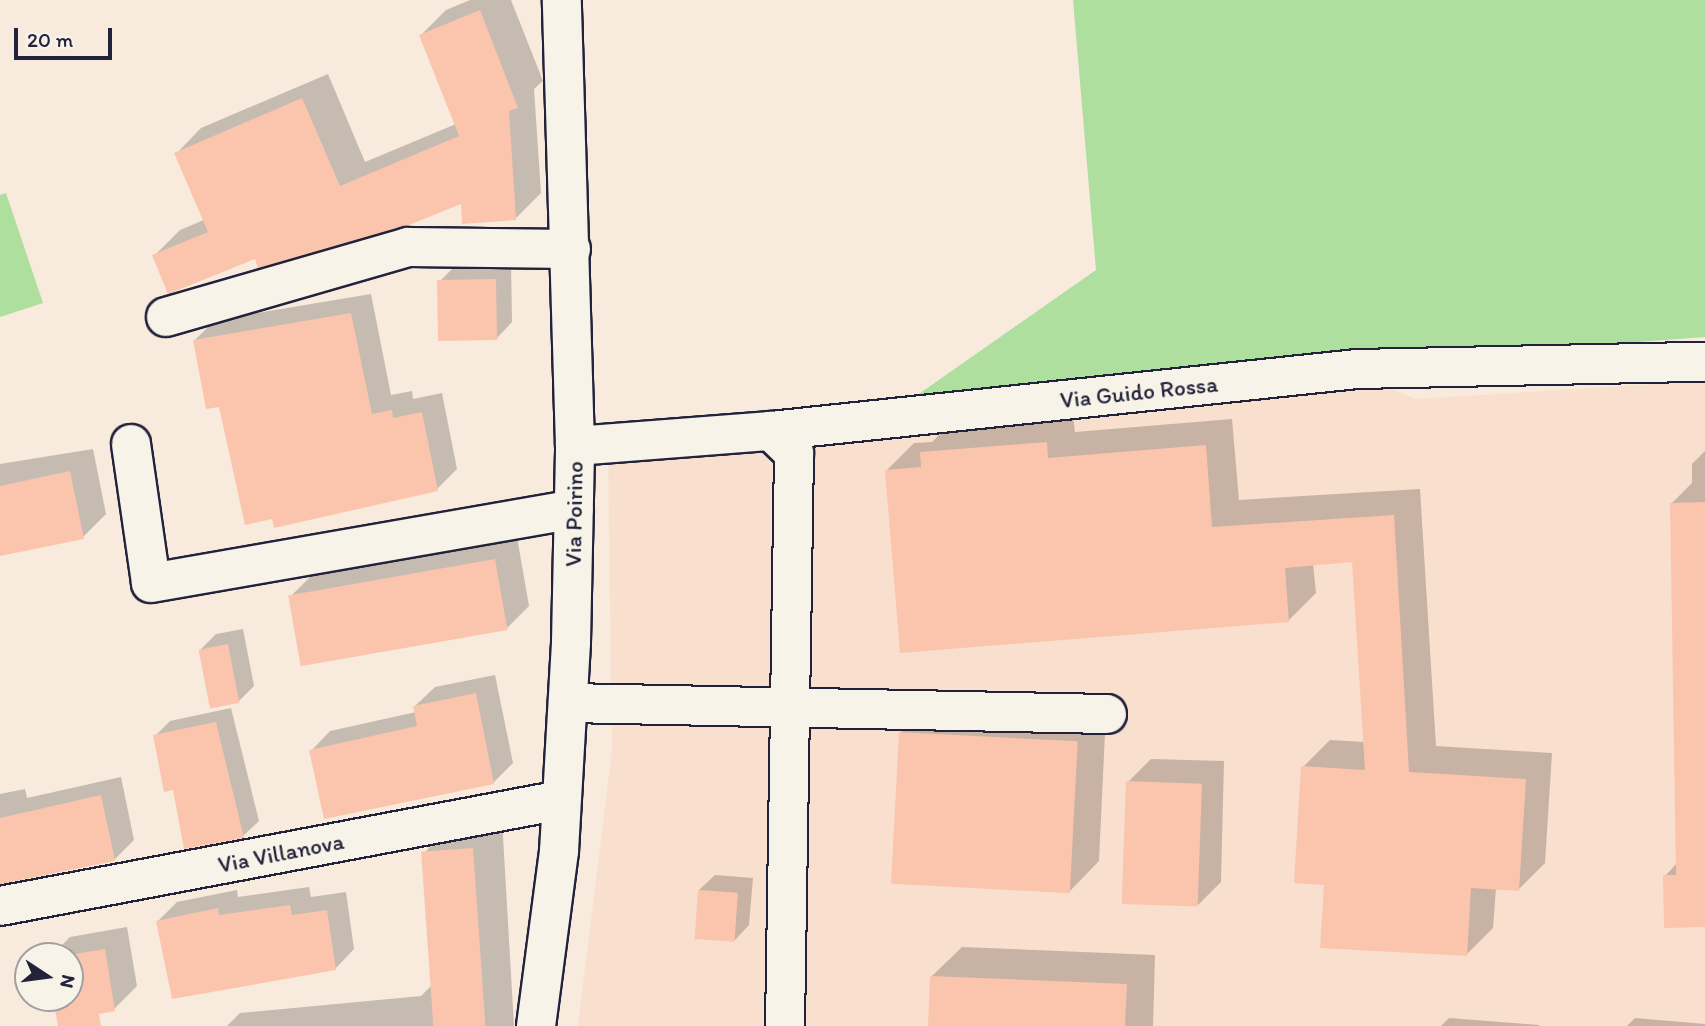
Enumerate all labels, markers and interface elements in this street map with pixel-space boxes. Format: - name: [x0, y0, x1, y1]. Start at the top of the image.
- scale bar: [18, 14, 116, 58]
- text: 20 m: [27, 27, 73, 52]
- street label: Via Guido Rossa: [1059, 370, 1219, 414]
- street label: Via Poirino: [559, 461, 589, 567]
- street label: Via Villanova: [216, 827, 346, 879]
- north arrow: [14, 942, 84, 1012]
- text: N: [55, 973, 81, 990]

